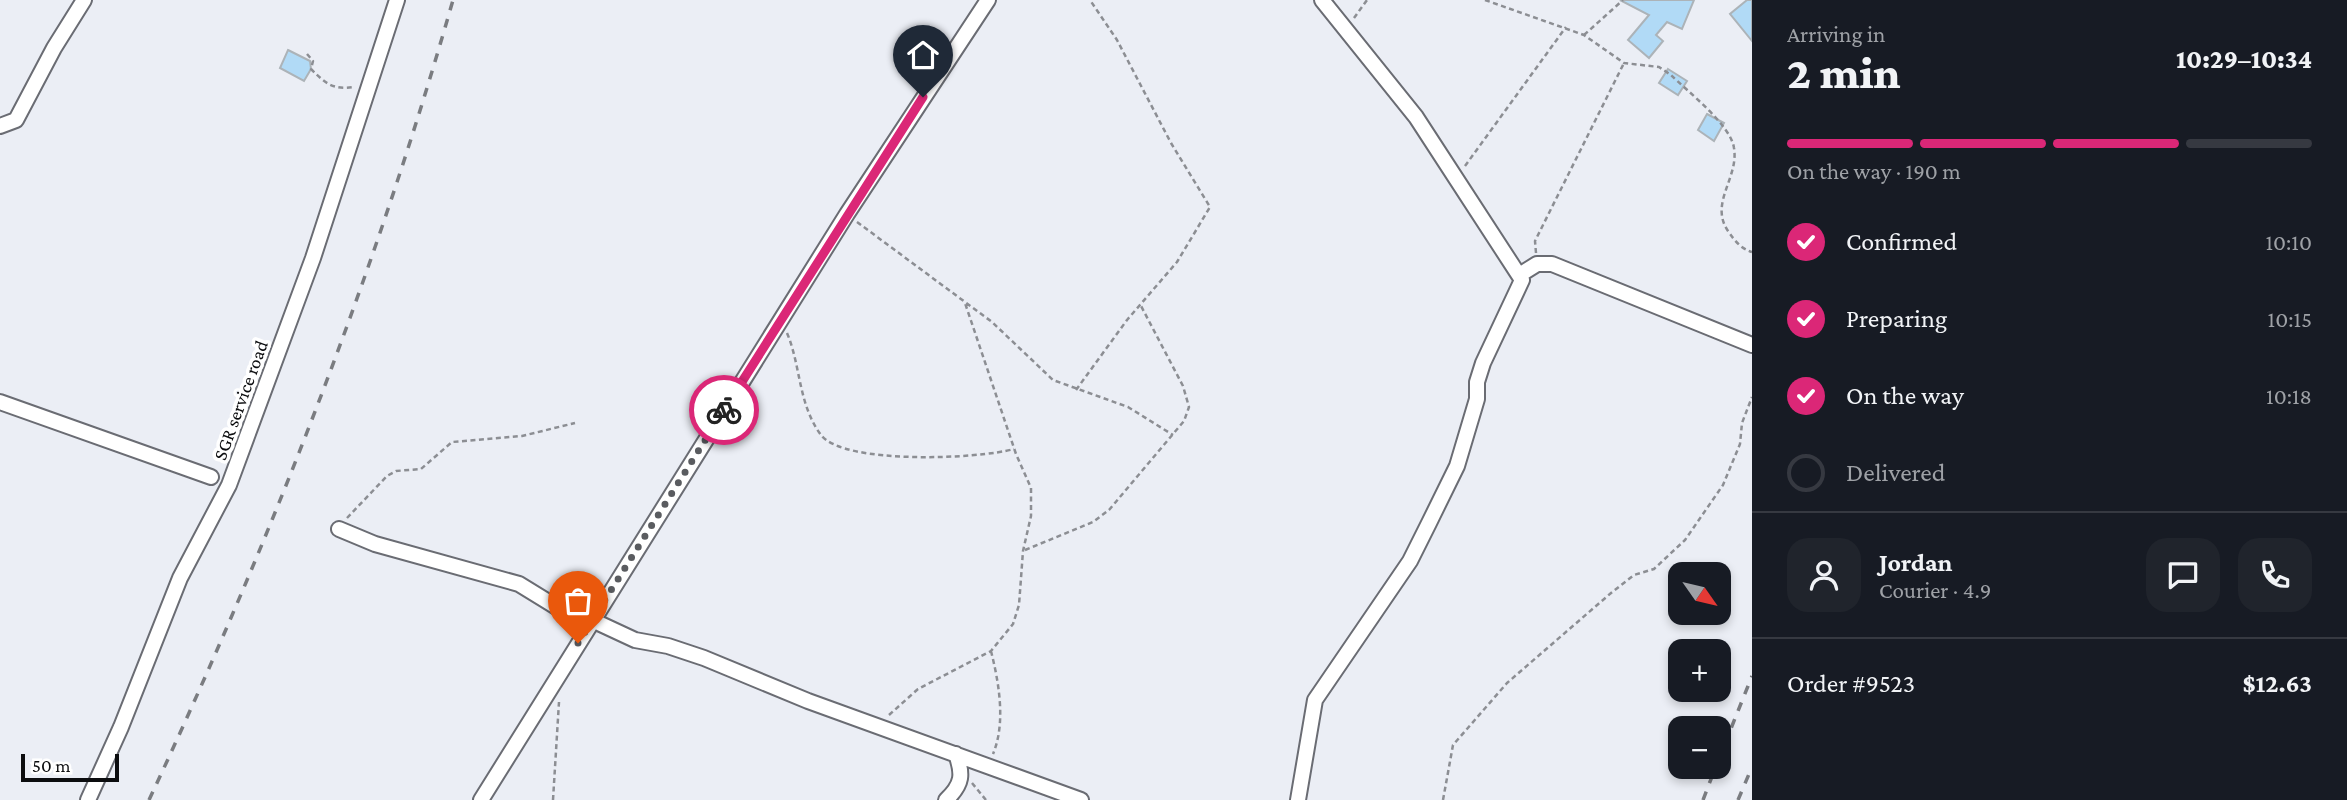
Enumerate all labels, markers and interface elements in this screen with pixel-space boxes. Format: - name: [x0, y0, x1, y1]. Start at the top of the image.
- text: Arriving in: [1787, 21, 1885, 47]
- pin: [893, 25, 953, 97]
- icon: home: [904, 36, 942, 74]
- text: 10:29–10:34: [2176, 45, 2312, 74]
- text: 2 min: [1787, 47, 1901, 98]
- text: On the way · 190 m: [1787, 158, 1961, 184]
- icon: check: [1787, 223, 1825, 261]
- text: Confirmed: [1846, 227, 1957, 256]
- text: 10:10: [2265, 229, 2312, 255]
- icon: check: [1787, 300, 1825, 338]
- text: Preparing: [1846, 304, 1947, 333]
- text: 10:15: [2268, 306, 2312, 332]
- street label: SGR service road: [209, 338, 272, 463]
- courier: [689, 375, 759, 445]
- icon: check: [1787, 377, 1825, 415]
- text: On the way: [1846, 381, 1964, 410]
- text: 10:18: [2266, 383, 2312, 409]
- icon: bike: [705, 391, 743, 429]
- text: Delivered: [1846, 458, 1945, 487]
- button: person: [1787, 538, 1861, 612]
- button: chat: [2146, 538, 2220, 612]
- button: phone: [2238, 538, 2312, 612]
- text: Jordan: [1879, 548, 1953, 577]
- north arrow: [1668, 562, 1731, 625]
- map controls: [1668, 562, 1731, 779]
- pin: [548, 571, 608, 643]
- text: Courier · 4.9: [1879, 577, 1991, 603]
- icon: bag: [559, 582, 597, 620]
- button: +: [1668, 639, 1731, 702]
- text: Order #9523: [1787, 669, 1915, 698]
- text: $12.63: [2243, 669, 2312, 698]
- button: −: [1668, 716, 1731, 779]
- scale bar: [21, 751, 119, 783]
- text: 50 m: [32, 755, 71, 776]

